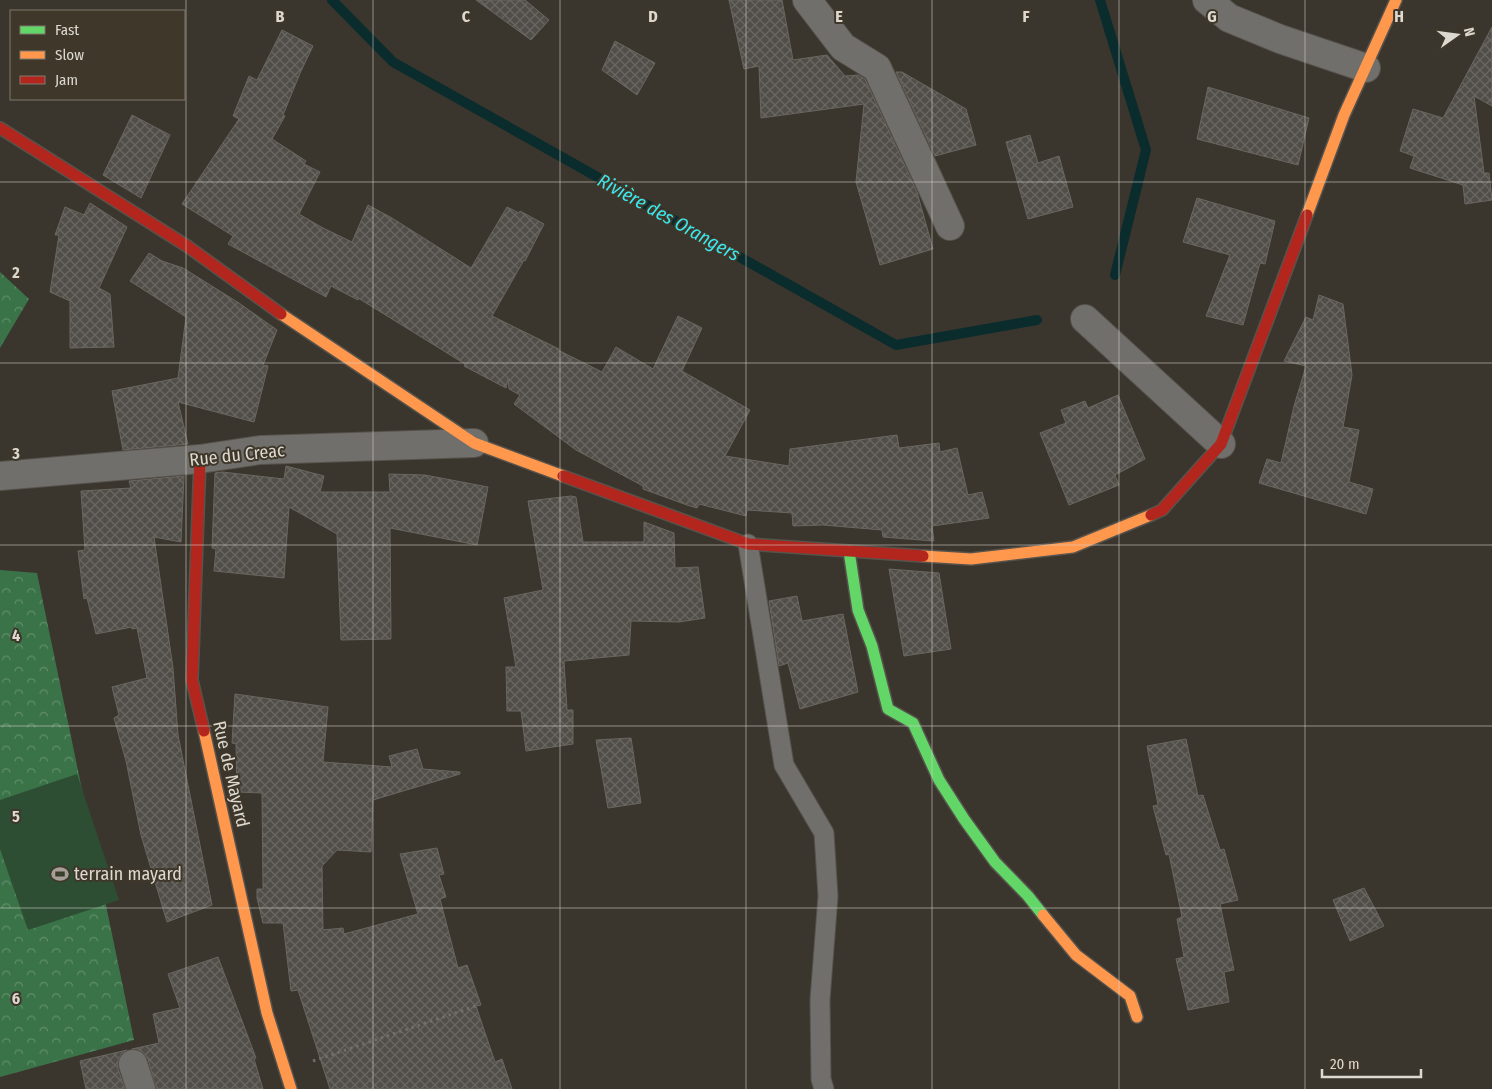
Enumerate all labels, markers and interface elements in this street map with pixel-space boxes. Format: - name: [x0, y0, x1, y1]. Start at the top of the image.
- text: B: [276, 7, 285, 26]
- text: C: [462, 7, 471, 26]
- text: D: [648, 7, 658, 26]
- text: E: [835, 7, 843, 26]
- text: F: [1022, 7, 1030, 26]
- text: G: [1207, 7, 1217, 26]
- text: H: [1394, 7, 1404, 26]
- legend: [10, 10, 185, 100]
- north arrow: [1432, 10, 1482, 60]
- text: Fast: [55, 21, 79, 39]
- text: N: [1460, 26, 1478, 38]
- text: Slow: [55, 46, 84, 64]
- text: Jam: [55, 71, 78, 89]
- water label: Rivière des Orangers: [594, 169, 744, 266]
- text: 2: [11, 263, 20, 282]
- street label: Rue du Creac: [188, 439, 286, 471]
- text: 3: [11, 444, 20, 463]
- text: 4: [12, 626, 20, 645]
- street label: Rue de Mayard: [208, 719, 254, 829]
- text: 5: [12, 807, 20, 826]
- place label: terrain mayard: [74, 863, 182, 885]
- sports icon: terrain mayard: [50, 864, 70, 884]
- text: 6: [12, 989, 20, 1008]
- scale bar: [1322, 1046, 1421, 1078]
- text: 20 m: [1330, 1055, 1360, 1073]

